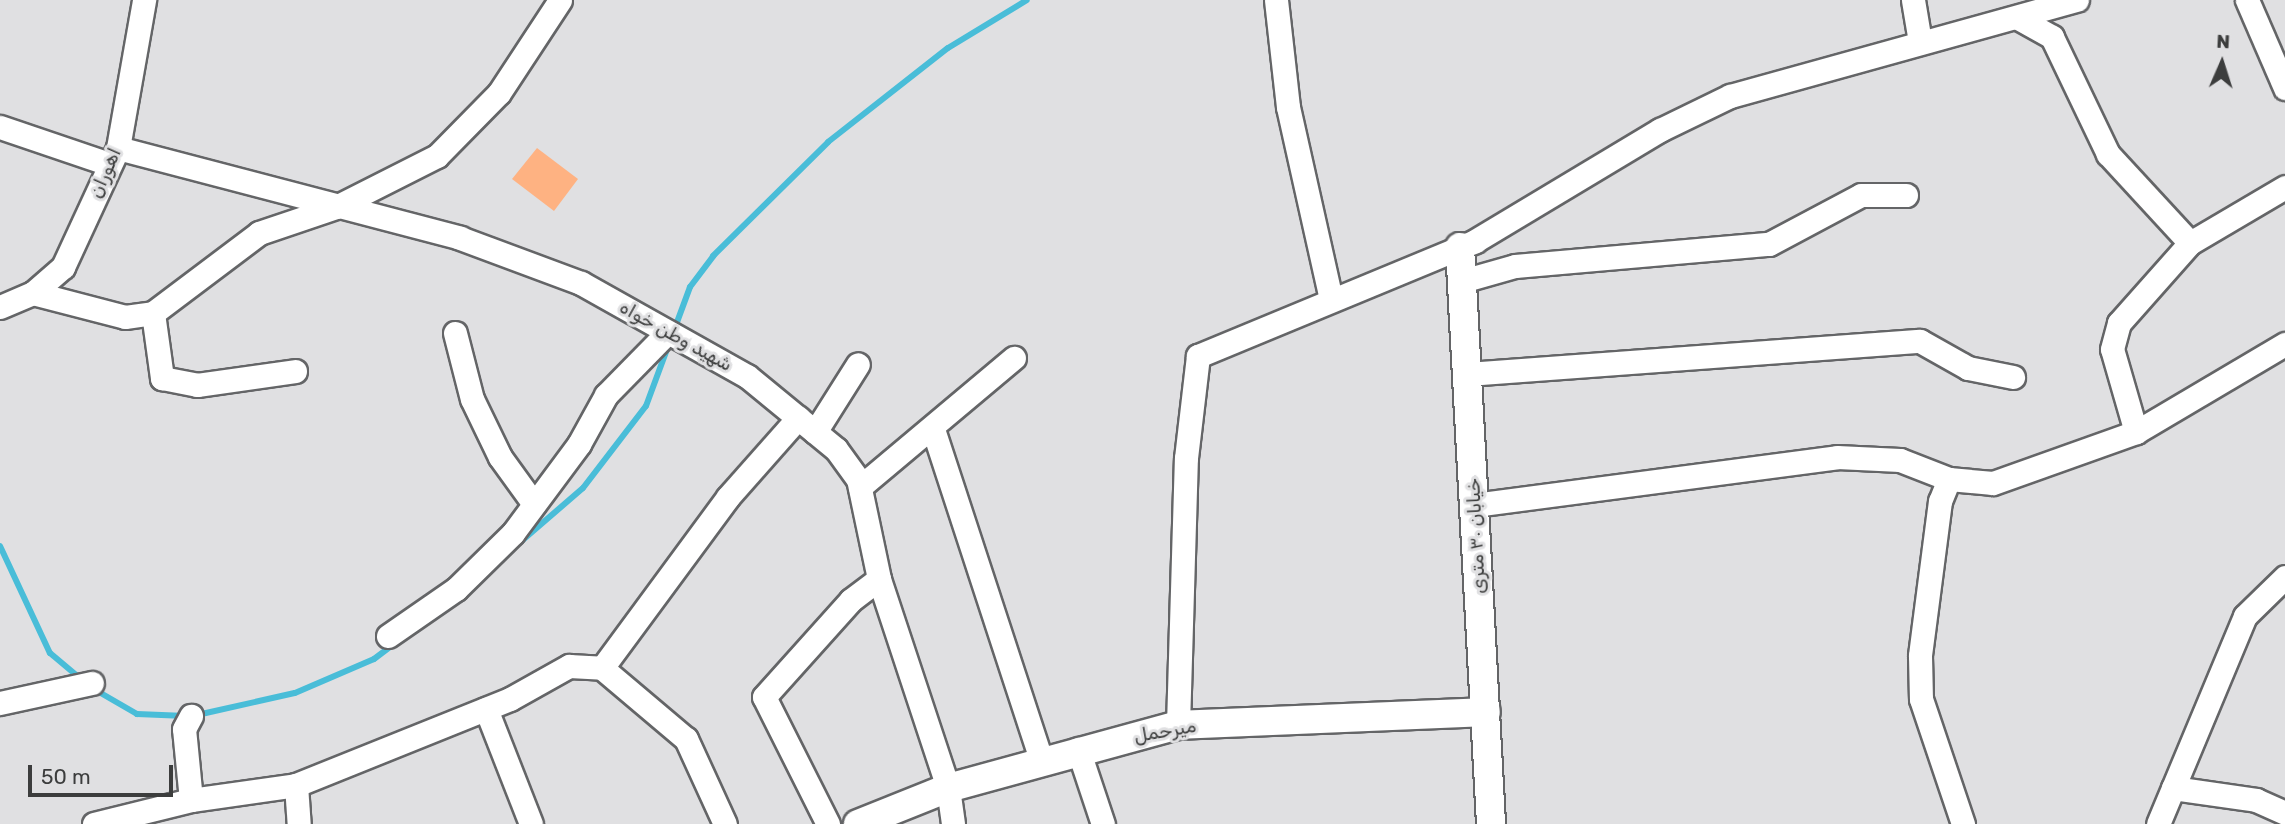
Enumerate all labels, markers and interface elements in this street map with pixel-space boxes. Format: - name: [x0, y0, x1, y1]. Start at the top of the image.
- north arrow: [2187, 28, 2257, 98]
- text: N: [2216, 30, 2231, 53]
- street label: اهوران: [84, 144, 126, 202]
- street label: شهید وطن خواه: [616, 296, 736, 376]
- street label: خیابان ۳۰ متری: [1462, 477, 1490, 595]
- street label: میرحمل: [1132, 714, 1198, 748]
- scale bar: [32, 750, 177, 794]
- text: 50 m: [41, 764, 91, 789]

